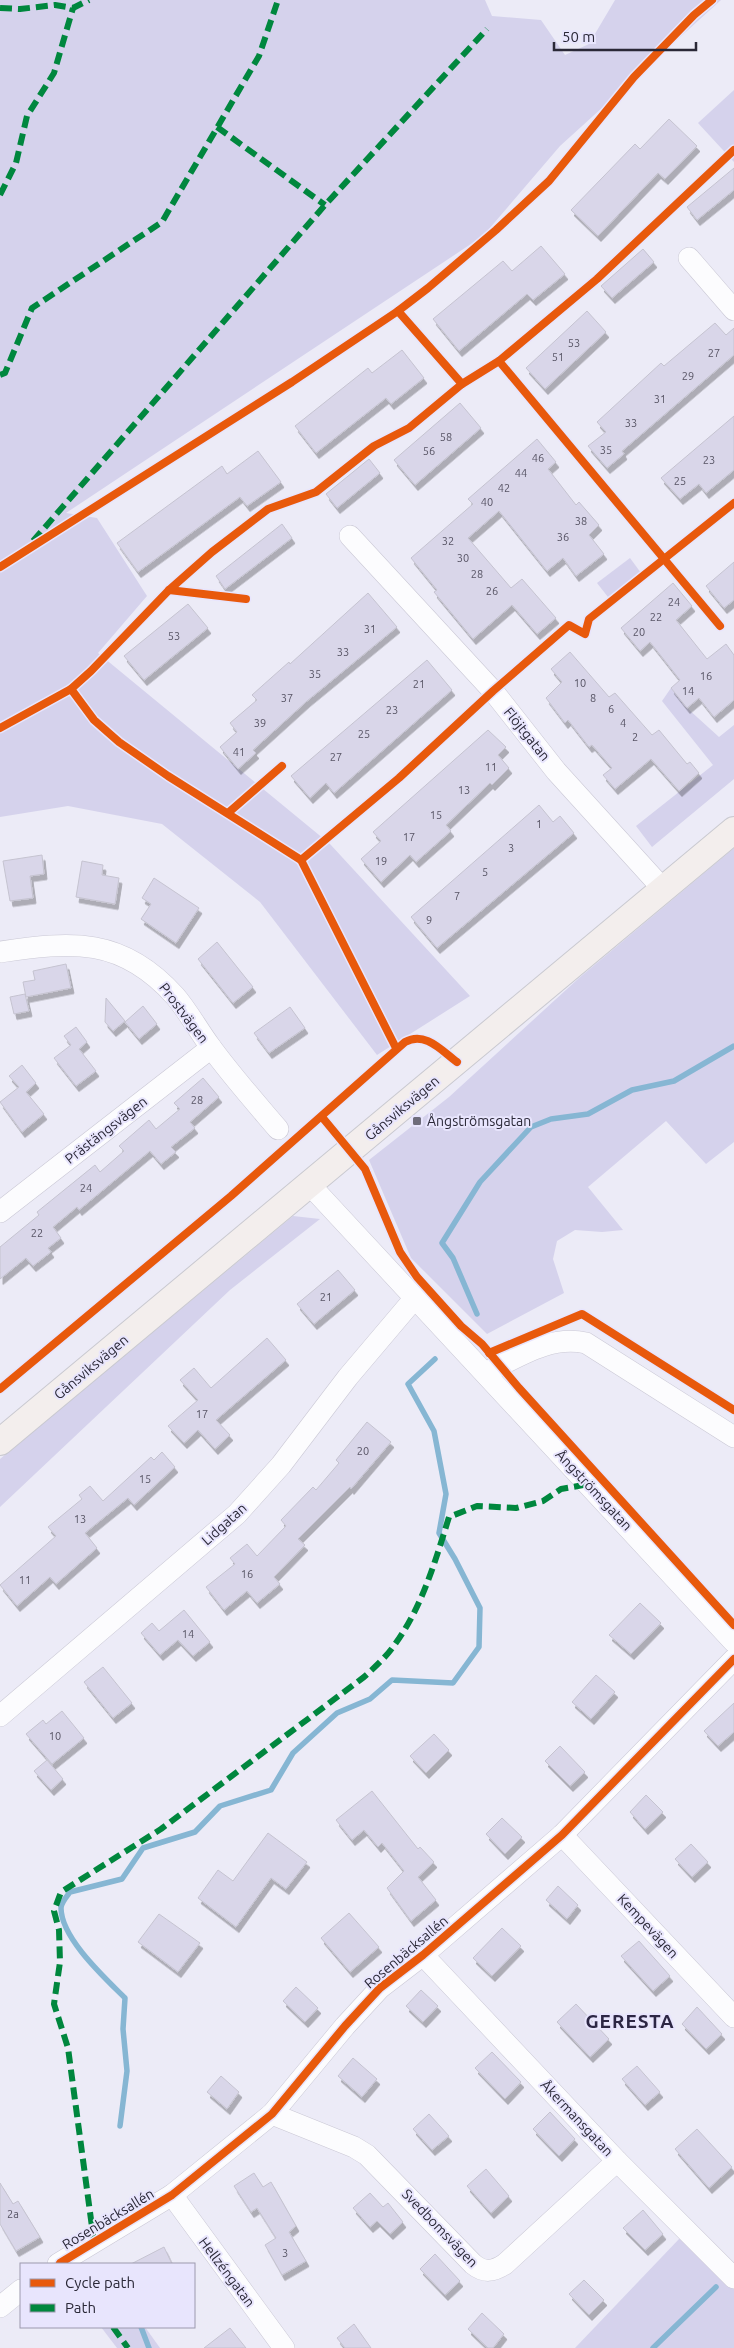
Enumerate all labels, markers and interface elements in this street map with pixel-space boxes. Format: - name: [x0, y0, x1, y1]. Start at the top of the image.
- scale bar: [554, 20, 696, 52]
- text: 50 m: [562, 28, 595, 45]
- house number: 53: [568, 337, 580, 349]
- house number: 27: [708, 347, 720, 359]
- house number: 51: [552, 351, 564, 363]
- house number: 29: [682, 370, 694, 382]
- house number: 31: [654, 393, 666, 405]
- house number: 33: [625, 417, 637, 429]
- house number: 58: [440, 431, 452, 443]
- house number: 35: [600, 444, 612, 456]
- house number: 56: [423, 445, 435, 457]
- house number: 46: [532, 452, 544, 464]
- house number: 23: [703, 454, 715, 466]
- house number: 44: [515, 467, 527, 479]
- house number: 25: [674, 475, 686, 487]
- house number: 42: [498, 482, 510, 494]
- house number: 40: [481, 496, 493, 508]
- house number: 38: [575, 515, 587, 527]
- house number: 36: [557, 531, 569, 543]
- house number: 32: [442, 535, 454, 547]
- house number: 30: [457, 552, 469, 564]
- house number: 28: [471, 568, 483, 580]
- house number: 26: [486, 585, 498, 597]
- house number: 24: [668, 596, 680, 608]
- house number: 22: [650, 611, 662, 623]
- house number: 31: [364, 623, 376, 635]
- house number: 20: [633, 626, 645, 638]
- house number: 53: [168, 630, 180, 642]
- house number: 33: [337, 646, 349, 658]
- house number: 35: [309, 668, 321, 680]
- house number: 16: [700, 670, 712, 682]
- house number: 10: [574, 677, 586, 689]
- house number: 21: [413, 678, 425, 690]
- house number: 14: [682, 685, 694, 697]
- house number: 37: [281, 692, 293, 704]
- house number: 8: [590, 692, 596, 704]
- house number: 6: [608, 703, 614, 715]
- house number: 23: [386, 704, 398, 716]
- street label: Flöjtgatan: [501, 704, 553, 764]
- house number: 39: [254, 717, 266, 729]
- house number: 4: [620, 717, 626, 729]
- house number: 25: [358, 728, 370, 740]
- house number: 2: [632, 731, 638, 743]
- house number: 41: [233, 746, 245, 758]
- house number: 27: [330, 751, 342, 763]
- house number: 11: [485, 761, 497, 773]
- house number: 13: [458, 784, 470, 796]
- house number: 15: [430, 809, 442, 821]
- house number: 1: [536, 818, 542, 830]
- house number: 17: [403, 831, 415, 843]
- house number: 3: [508, 842, 514, 854]
- house number: 19: [375, 855, 387, 867]
- house number: 5: [482, 866, 488, 878]
- house number: 7: [454, 890, 460, 902]
- house number: 9: [426, 914, 432, 926]
- street label: Prostvägen: [156, 980, 212, 1046]
- street label: Gånsviksvägen: [362, 1072, 442, 1144]
- street label: Prästängsvägen: [62, 1093, 150, 1167]
- house number: 28: [191, 1094, 203, 1106]
- place label: Ångströmsgatan: [427, 1113, 531, 1129]
- marker: Ångströmsgatan: [411, 1115, 423, 1127]
- house number: 24: [80, 1182, 92, 1194]
- house number: 22: [31, 1227, 43, 1239]
- house number: 21: [320, 1291, 332, 1303]
- street label: Gånsviksvägen: [51, 1331, 131, 1403]
- house number: 17: [196, 1408, 208, 1420]
- house number: 20: [357, 1445, 369, 1457]
- street label: Ångströmsgatan: [553, 1446, 635, 1534]
- house number: 15: [139, 1473, 151, 1485]
- street label: Lidgatan: [198, 1500, 250, 1548]
- house number: 13: [74, 1513, 86, 1525]
- house number: 16: [241, 1568, 253, 1580]
- house number: 11: [19, 1574, 31, 1586]
- house number: 14: [182, 1628, 194, 1640]
- house number: 10: [49, 1730, 61, 1742]
- street label: Kempevägen: [614, 1891, 682, 1961]
- street label: Rosenbäcksallén: [361, 1912, 451, 1992]
- district label: GERESTA: [585, 2010, 675, 2032]
- street label: Åkermansgatan: [538, 2077, 616, 2159]
- street label: Rosenbäcksallén: [59, 2185, 157, 2253]
- street label: Svedbomsvägen: [399, 2186, 481, 2270]
- house number: 2a: [7, 2208, 19, 2220]
- street label: Hellzéngatan: [196, 2234, 258, 2310]
- house number: 3: [282, 2247, 288, 2259]
- legend: [20, 2263, 195, 2328]
- text: Cycle path: [65, 2274, 135, 2291]
- text: Path: [65, 2299, 96, 2316]

